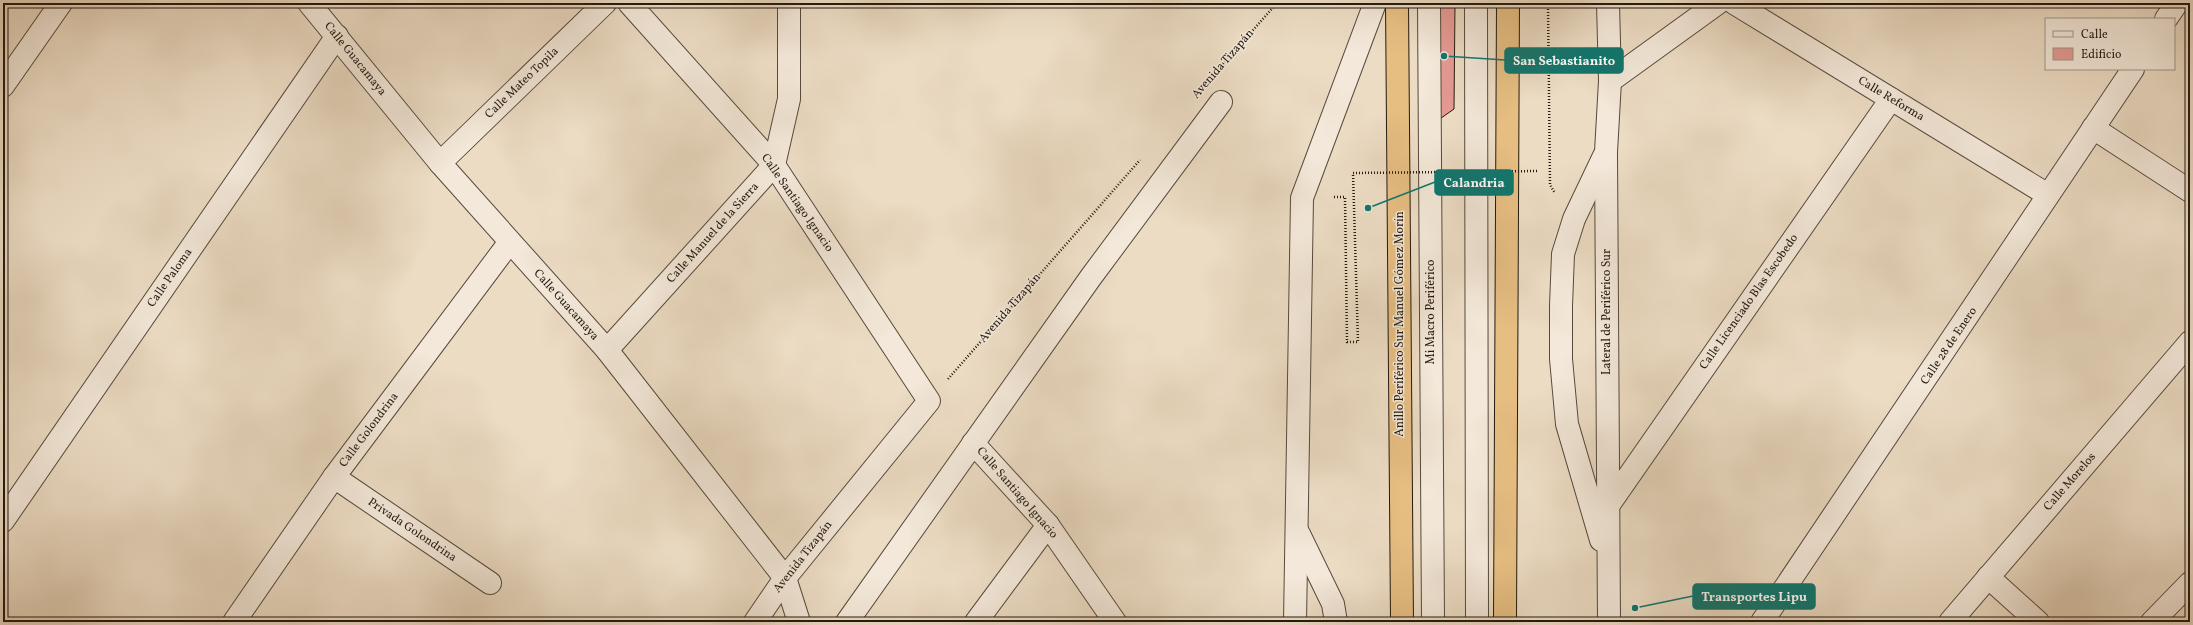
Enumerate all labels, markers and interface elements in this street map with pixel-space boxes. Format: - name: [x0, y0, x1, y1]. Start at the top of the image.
- legend: [2045, 18, 2175, 70]
- street label: Calle Guacamaya: [320, 19, 390, 99]
- street label: Avenida Tizapán: [1188, 26, 1258, 102]
- text: Calle: [2081, 27, 2108, 43]
- street label: Calle Mateo Topila: [482, 44, 562, 122]
- text: Edificio: [2081, 47, 2121, 63]
- callout: San Sebastianito: [1505, 48, 1623, 73]
- text: San Sebastianito: [1513, 53, 1615, 71]
- street label: Calle Reforma: [1855, 73, 1927, 125]
- street label: Calle Santiago Ignacio: [757, 151, 837, 255]
- callout: Calandria: [1435, 170, 1513, 195]
- text: Calandria: [1443, 175, 1505, 193]
- street label: Calle Manuel de la Sierra: [663, 179, 763, 287]
- street label: Anillo Periférico Sur Manuel Gómez Morín: [1392, 211, 1408, 437]
- street label: Calle Licenciado Blas Escobedo: [1696, 231, 1802, 373]
- street label: Calle Paloma: [144, 245, 196, 311]
- street label: Lateral de Periférico Sur: [1599, 249, 1615, 375]
- street label: Mi Macro Periférico: [1423, 260, 1439, 364]
- street label: Calle Guacamaya: [530, 266, 602, 344]
- street label: Avenida Tizapán: [975, 270, 1045, 346]
- street label: Calle 28 de Enero: [1917, 304, 1981, 388]
- street label: Calle Golondrina: [336, 389, 402, 471]
- street label: Calle Santiago Ignacio: [973, 444, 1061, 542]
- street label: Calle Morelos: [2040, 449, 2100, 515]
- street label: Privada Golondrina: [365, 494, 460, 566]
- street label: Avenida Tizapán: [770, 518, 836, 596]
- callout: Transportes Lipu: [1693, 584, 1815, 609]
- text: Transportes Lipu: [1701, 589, 1807, 607]

